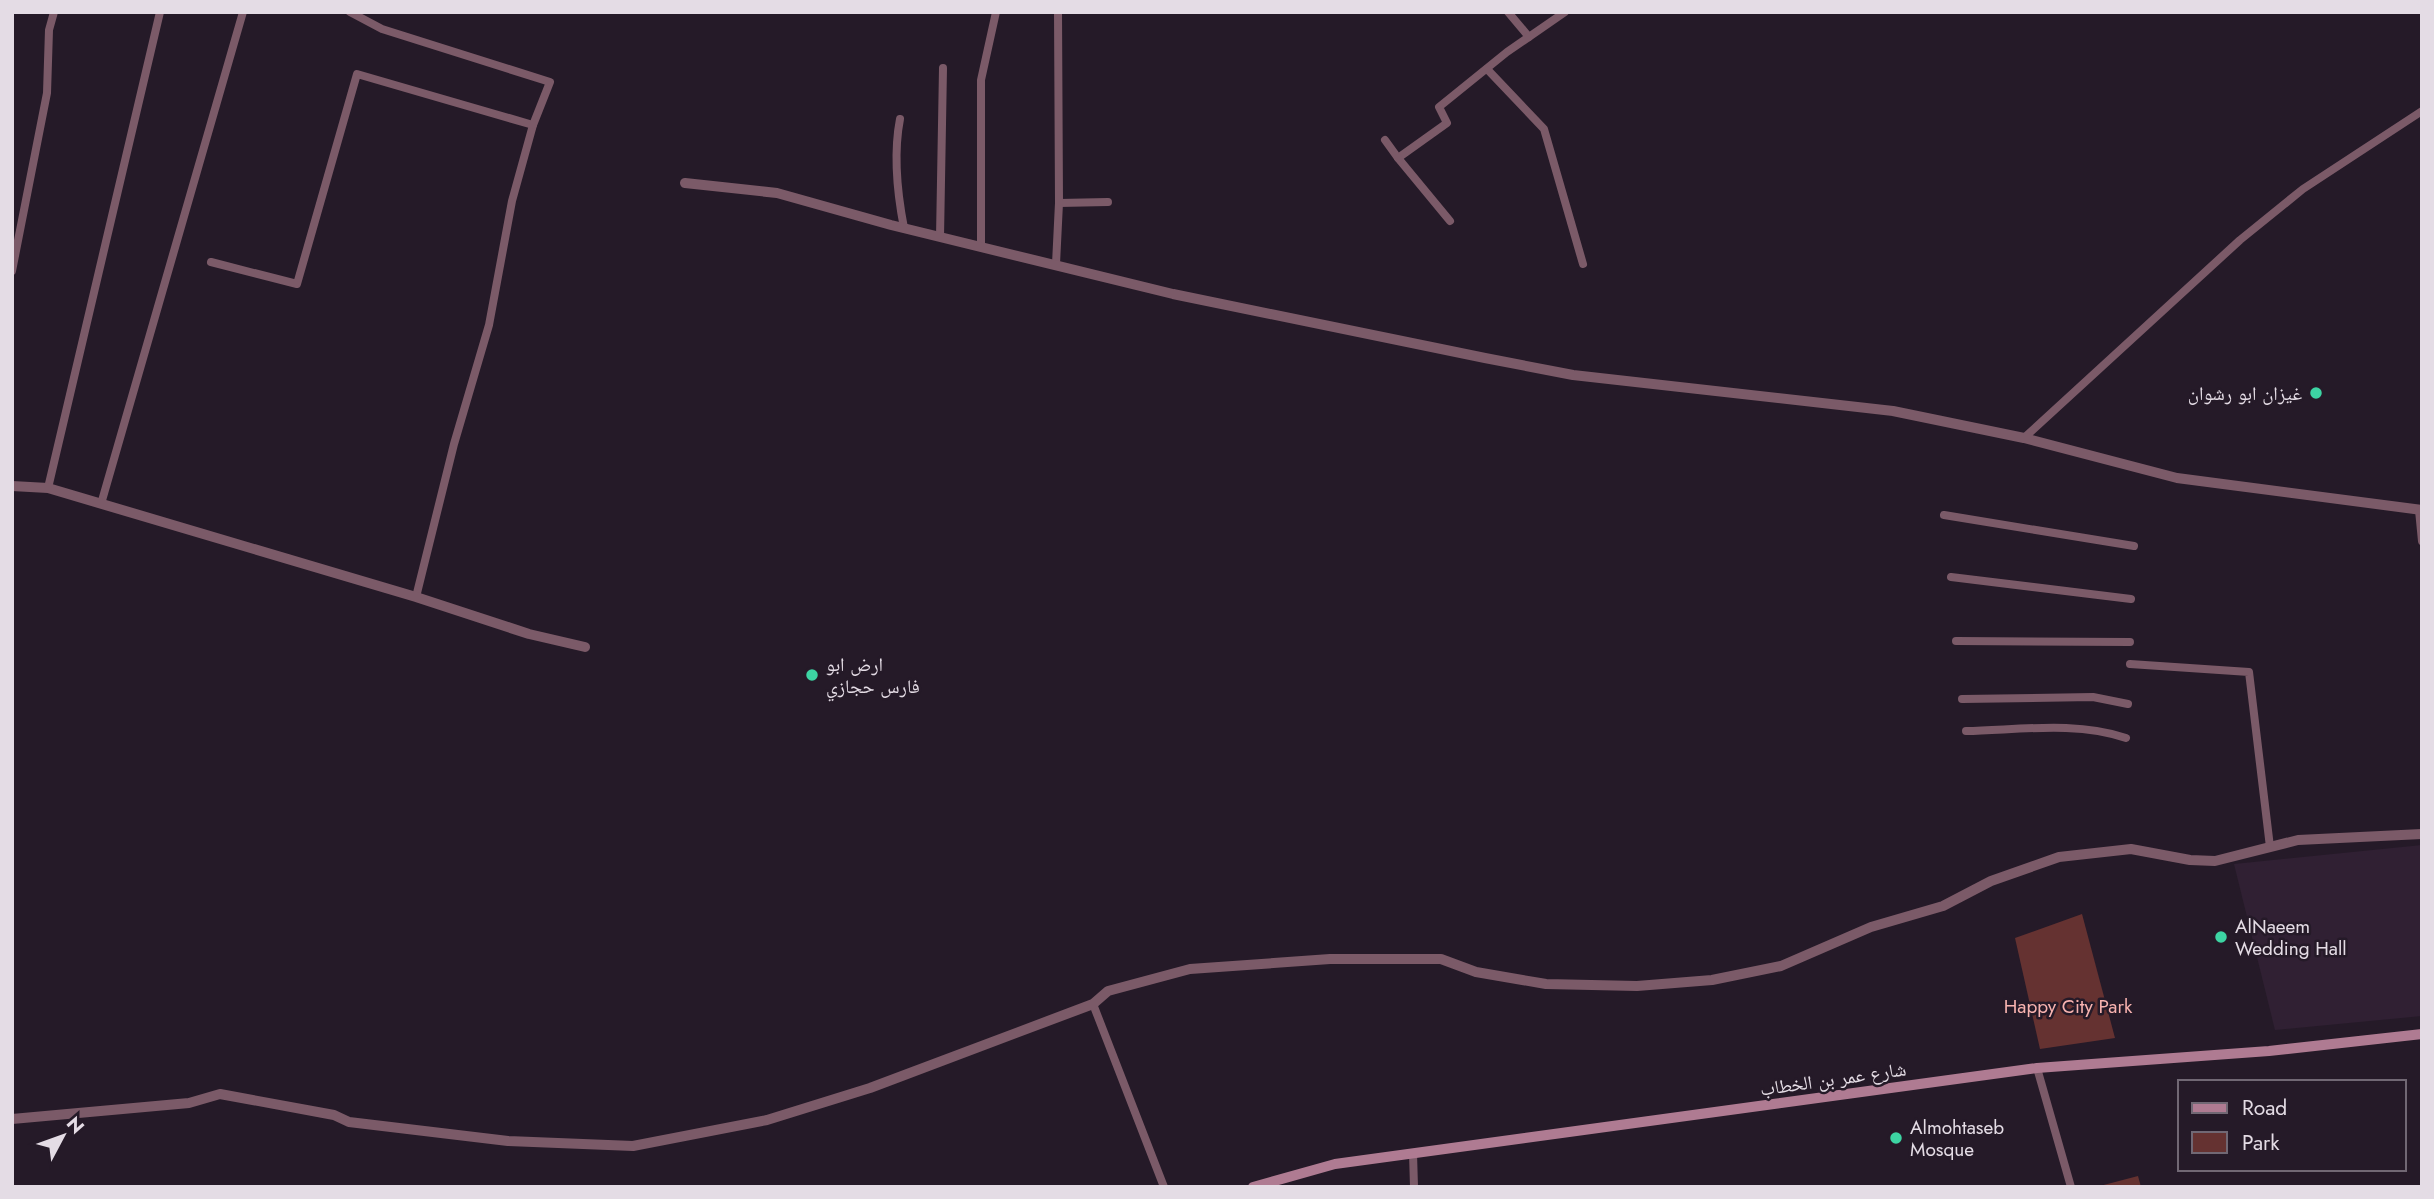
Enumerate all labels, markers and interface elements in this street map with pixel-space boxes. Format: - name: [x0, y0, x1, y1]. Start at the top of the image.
- place label: غيزان ابو رشوان: [2188, 380, 2302, 407]
- marker: غيزان ابو رشوان: [2308, 385, 2324, 401]
- place label: ارض ابو فارس حجازي: [826, 651, 920, 701]
- marker: ارض ابو فارس حجازي: [804, 667, 820, 683]
- place label: AlNaeem Wedding Hall: [2235, 913, 2347, 962]
- marker: AlNaeem Wedding Hall: [2213, 929, 2229, 945]
- park label: Happy City Park: [2004, 993, 2133, 1020]
- street label: شارع عمر بن الخطاب: [1758, 1055, 1908, 1103]
- legend: [2178, 1080, 2406, 1171]
- text: Road: [2242, 1093, 2287, 1123]
- north arrow: [28, 1101, 98, 1171]
- text: N: [60, 1111, 91, 1140]
- place label: Almohtaseb Mosque: [1910, 1114, 2004, 1163]
- text: Park: [2242, 1128, 2280, 1158]
- marker: Almohtaseb Mosque: [1888, 1130, 1904, 1146]

